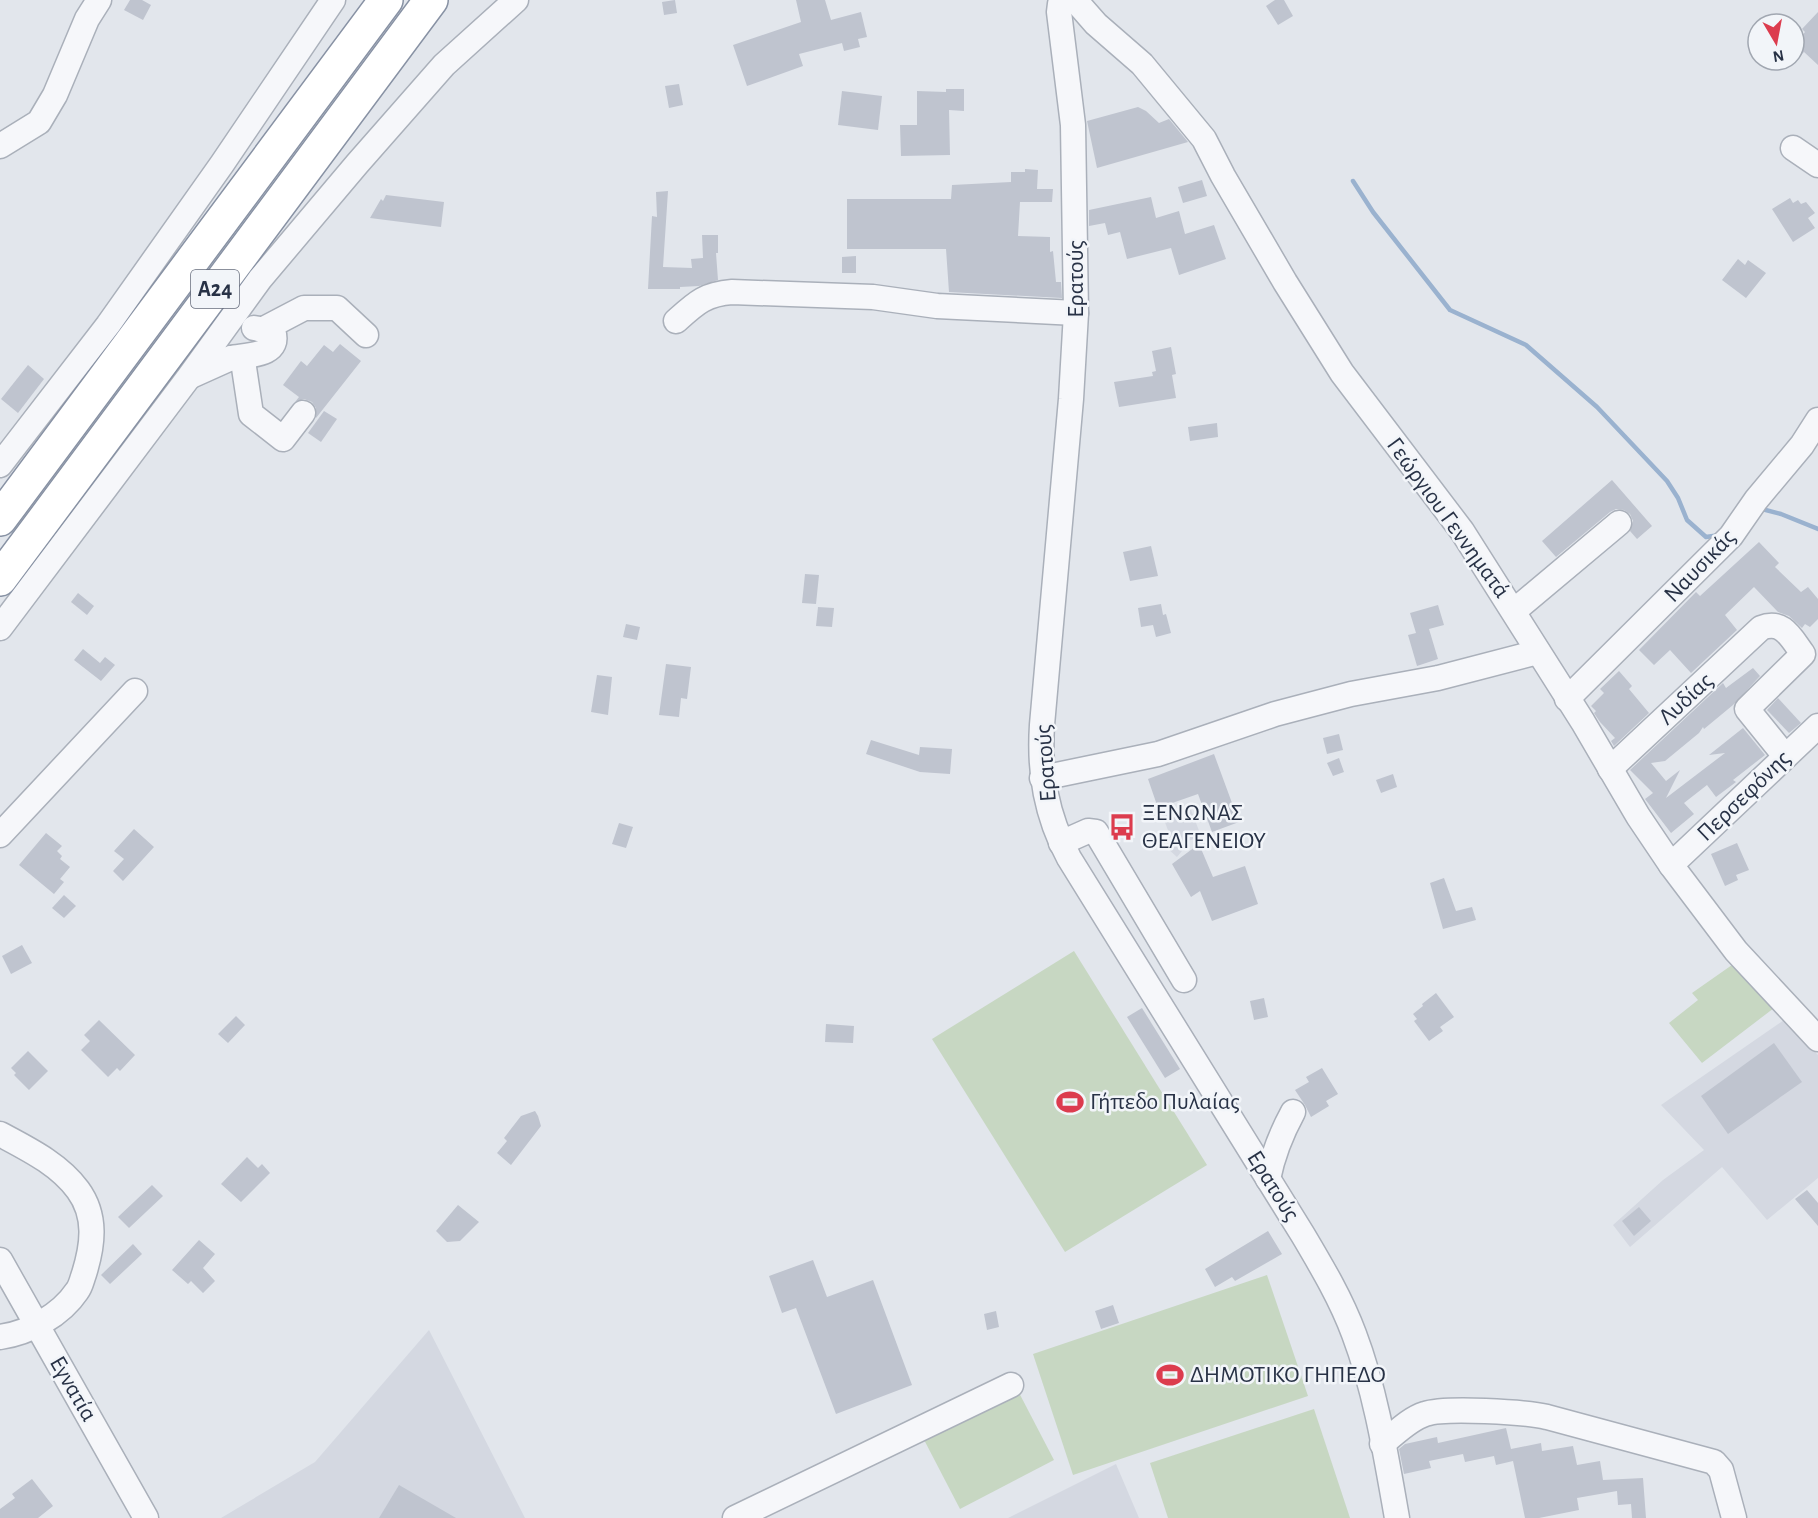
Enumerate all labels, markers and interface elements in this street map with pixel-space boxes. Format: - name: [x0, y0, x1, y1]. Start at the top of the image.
- north arrow: [1746, 12, 1806, 72]
- text: N: [1772, 47, 1785, 65]
- street label: Ερατούς: [1064, 240, 1088, 318]
- road number: Α24: [191, 270, 239, 308]
- street label: Γεώργιου Γεννηματά: [1382, 433, 1514, 603]
- street label: Ναυσικάς: [1660, 525, 1740, 607]
- street label: Λυδίας: [1654, 668, 1718, 730]
- street label: Ερατούς: [1031, 723, 1061, 803]
- street label: Περσεφόνης: [1693, 746, 1795, 846]
- place label: ΞΕΝΩΝΑΣ ΘΕΑΓΕΝΕΙΟΥ: [1142, 801, 1266, 853]
- bus stop icon: ΞΕΝΩΝΑΣ ΘΕΑΓΕΝΕΙΟΥ: [1107, 812, 1137, 842]
- sports icon: Γήπεδο Πυλαίας: [1055, 1087, 1085, 1117]
- place label: Γήπεδο Πυλαίας: [1090, 1090, 1240, 1114]
- street label: Ερατούς: [1242, 1147, 1304, 1225]
- street label: Εγνατία: [45, 1352, 101, 1426]
- sports icon: ΔΗΜΟΤΙΚΟ ΓΗΠΕΔΟ: [1155, 1360, 1185, 1390]
- place label: ΔΗΜΟΤΙΚΟ ΓΗΠΕΔΟ: [1190, 1363, 1386, 1387]

